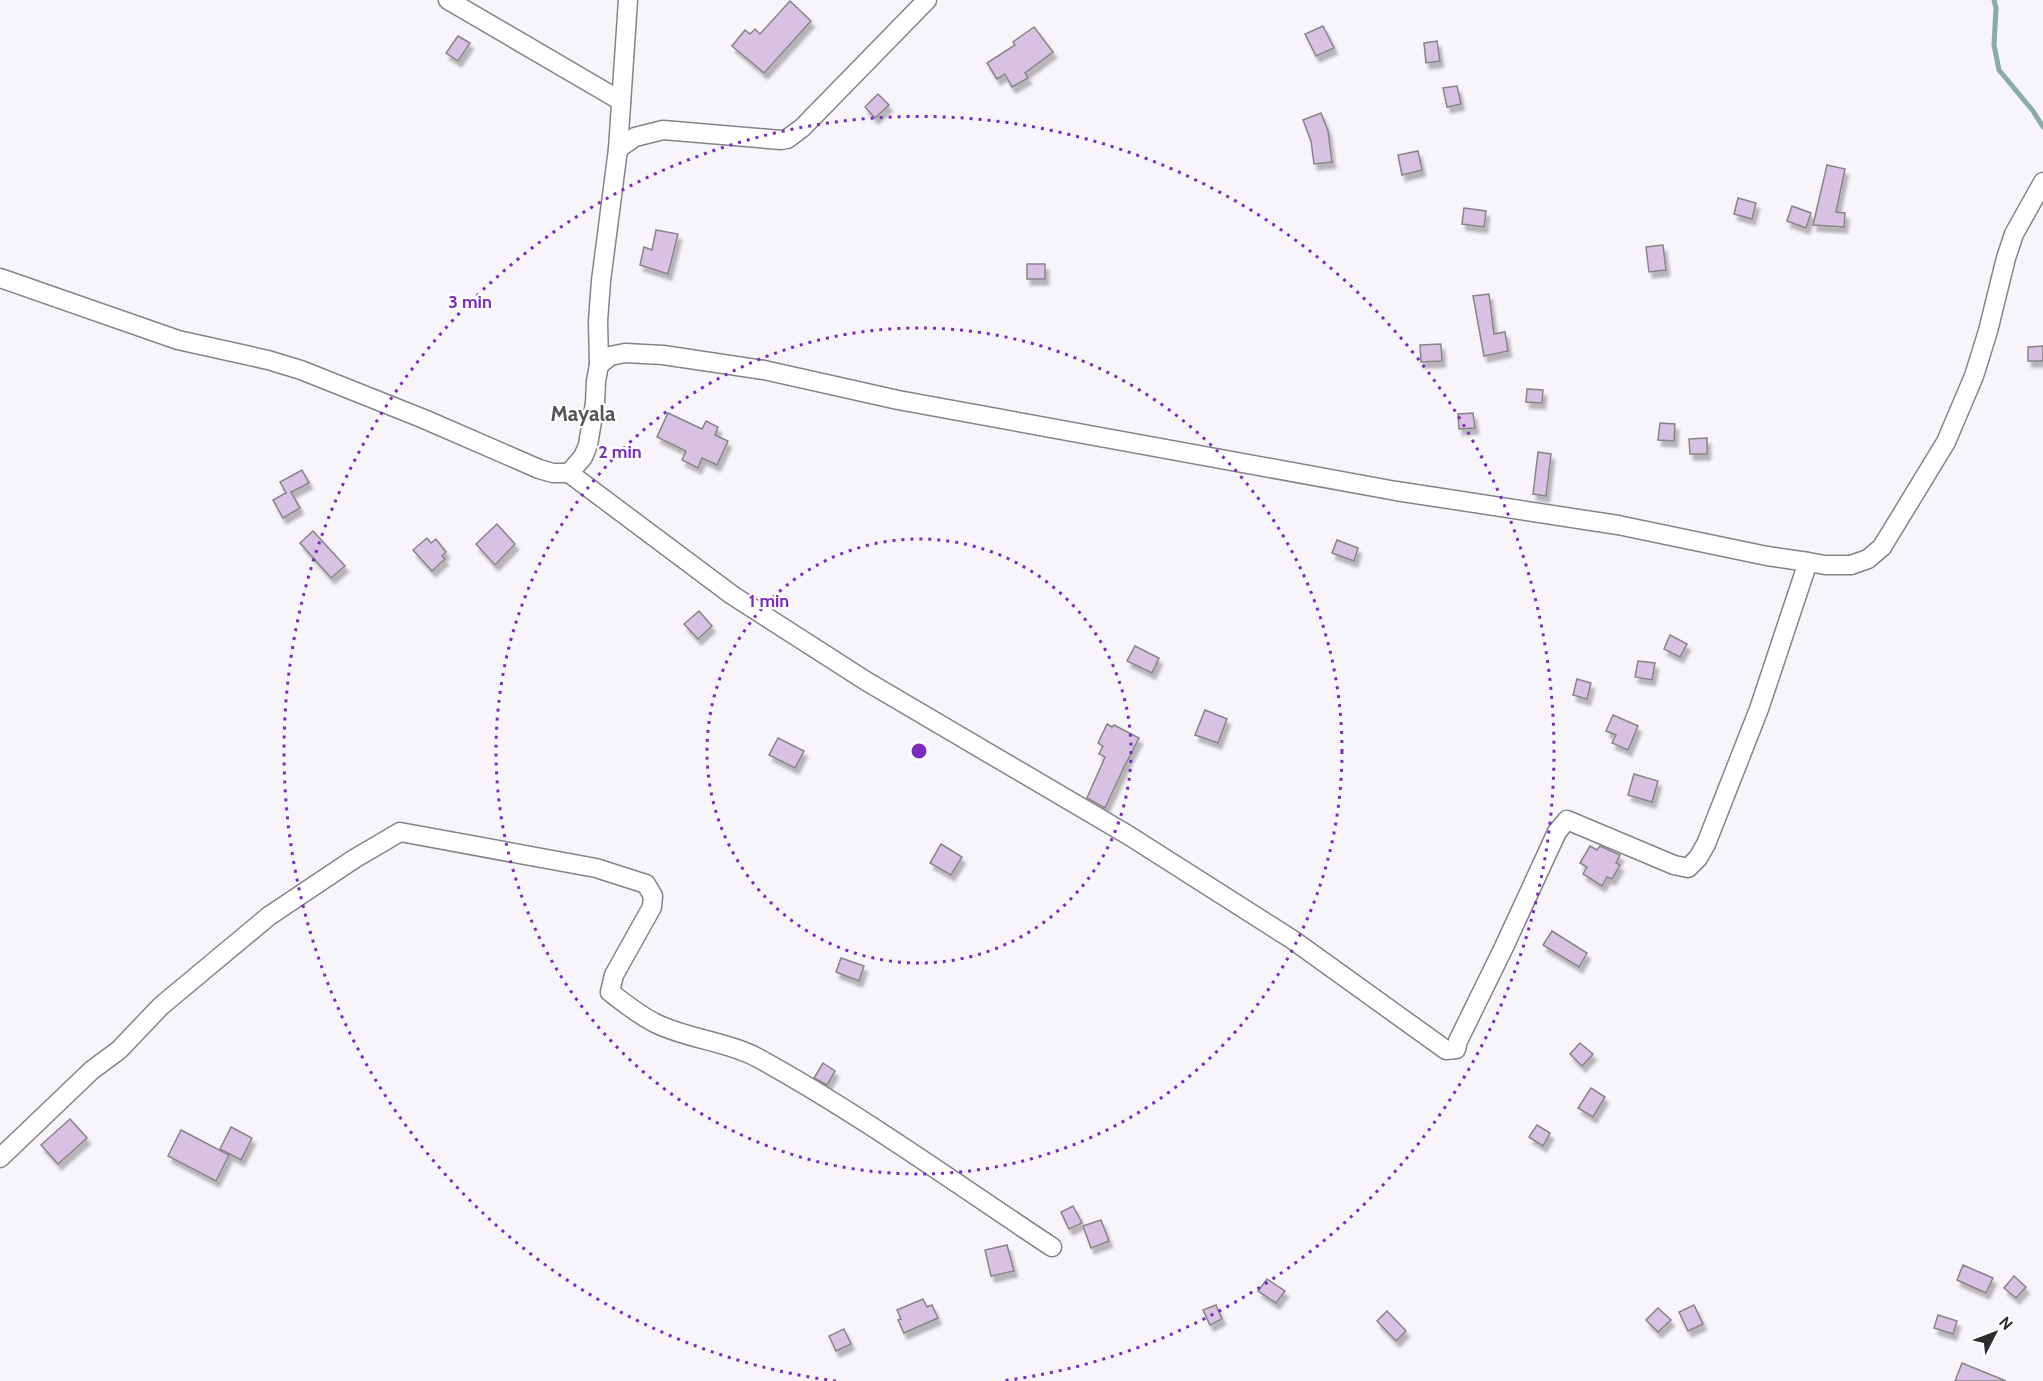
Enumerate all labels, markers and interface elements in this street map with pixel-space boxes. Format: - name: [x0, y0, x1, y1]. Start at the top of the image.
- text: 3 min: [448, 291, 492, 313]
- district label: Mayala: [551, 401, 616, 426]
- text: 2 min: [598, 441, 642, 463]
- text: 1 min: [749, 590, 789, 612]
- centre of rings: [909, 741, 929, 761]
- north arrow: [1965, 1303, 2025, 1363]
- text: N: [1995, 1313, 2017, 1334]

